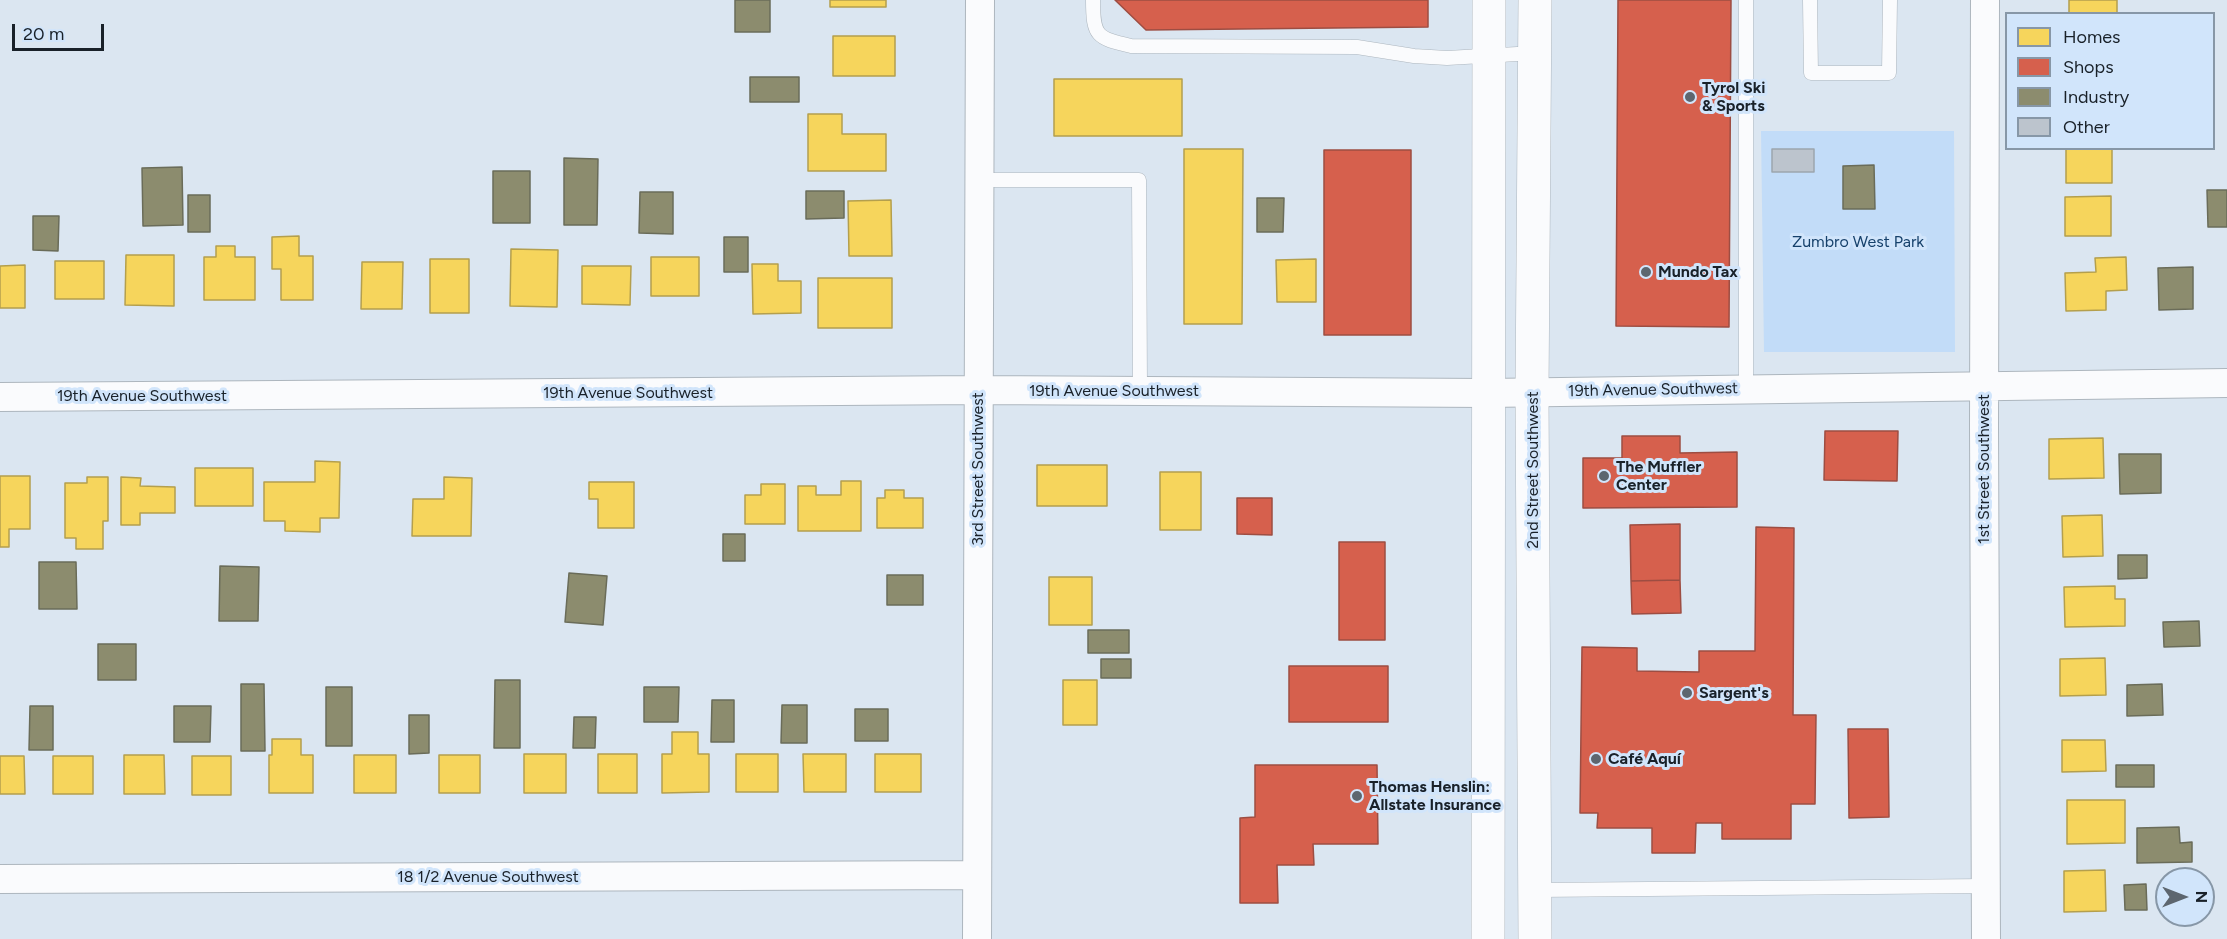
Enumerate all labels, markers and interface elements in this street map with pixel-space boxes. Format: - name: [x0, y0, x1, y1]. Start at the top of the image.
- scale bar: [15, 12, 106, 50]
- legend: [2005, 12, 2215, 150]
- text: 20 m: [23, 23, 64, 45]
- text: Homes: [2063, 26, 2121, 48]
- text: Shops: [2063, 56, 2114, 78]
- place label: Tyrol Ski & Sports: [1702, 78, 1766, 116]
- text: Industry: [2063, 86, 2129, 108]
- marker: Tyrol Ski & Sports: [1683, 90, 1697, 104]
- text: Other: [2063, 116, 2110, 138]
- park label: Zumbro West Park: [1792, 232, 1924, 252]
- place label: Mundo Tax: [1658, 262, 1738, 282]
- marker: Mundo Tax: [1639, 265, 1653, 279]
- street label: 19th Avenue Southwest: [1568, 379, 1738, 401]
- street label: 19th Avenue Southwest: [1029, 381, 1199, 401]
- street label: 19th Avenue Southwest: [543, 383, 713, 403]
- street label: 19th Avenue Southwest: [57, 386, 227, 406]
- street label: 2nd Street Southwest: [1523, 391, 1543, 549]
- street label: 3rd Street Southwest: [968, 392, 988, 546]
- street label: 1st Street Southwest: [1974, 394, 1994, 544]
- place label: The Muffler Center: [1616, 457, 1701, 495]
- marker: The Muffler Center: [1597, 469, 1611, 483]
- place label: Sargent's: [1699, 683, 1769, 703]
- marker: Sargent's: [1680, 686, 1694, 700]
- place label: Café Aquí: [1608, 749, 1681, 769]
- marker: Café Aquí: [1589, 752, 1603, 766]
- place label: Thomas Henslin: Allstate Insurance: [1369, 777, 1501, 815]
- marker: Thomas Henslin: Allstate Insurance: [1350, 789, 1364, 803]
- street label: 18 1/2 Avenue Southwest: [397, 867, 579, 887]
- north arrow: [2155, 867, 2215, 927]
- text: N: [2192, 891, 2211, 903]

